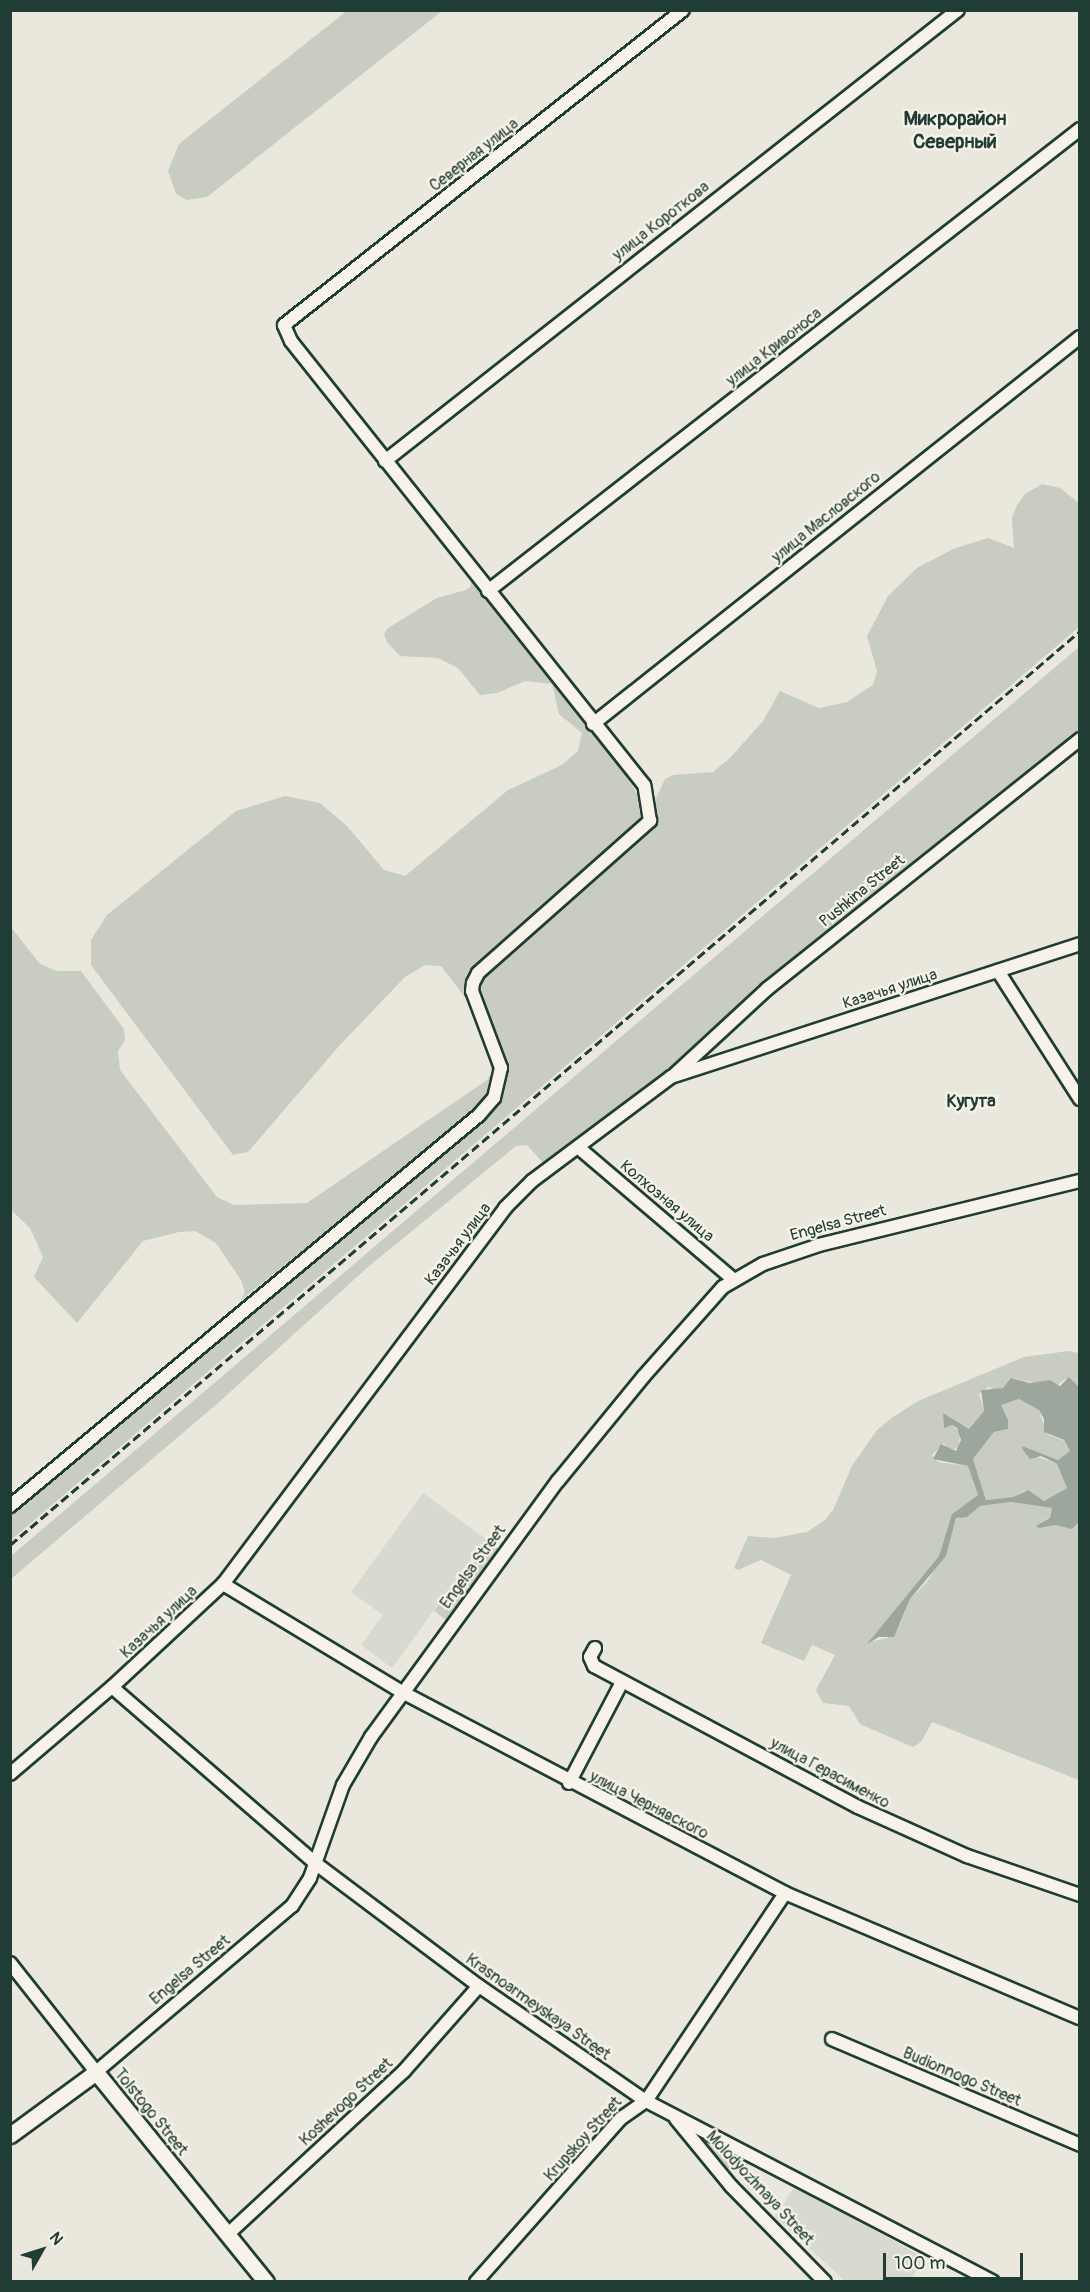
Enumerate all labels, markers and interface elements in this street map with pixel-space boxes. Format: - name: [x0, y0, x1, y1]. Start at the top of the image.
- district label: Микрорайон Северный: [904, 107, 1006, 154]
- street label: Северная улица: [426, 114, 522, 196]
- street label: улица Короткова: [609, 177, 713, 265]
- street label: улица Кривоноса: [722, 304, 826, 390]
- street label: улица Масловского: [768, 467, 884, 567]
- street label: Pushkina Street: [815, 851, 909, 931]
- street label: Казачья улица: [840, 965, 940, 1013]
- district label: Кугута: [946, 1091, 996, 1113]
- street label: Колхозная улица: [616, 1156, 718, 1246]
- street label: Казачья улица: [421, 1199, 495, 1289]
- street label: Engelsa Street: [788, 1201, 888, 1245]
- street label: Engelsa Street: [436, 1521, 510, 1613]
- street label: Казачья улица: [117, 1582, 201, 1662]
- street label: улица Герасименко: [767, 1733, 893, 1813]
- street label: улица Чернявского: [586, 1767, 712, 1843]
- street label: Engelsa Street: [146, 1931, 234, 2009]
- street label: Krasnoarmeyskaya Street: [462, 1950, 614, 2064]
- street label: Budionnogo Street: [900, 2043, 1024, 2111]
- street label: Koshevogo Street: [296, 2054, 396, 2150]
- street label: Tolstogo Street: [110, 2065, 192, 2159]
- street label: Krupskoy Street: [540, 2093, 626, 2185]
- street label: Molodyozhnaya Street: [702, 2127, 818, 2249]
- north arrow: [12, 2220, 72, 2280]
- text: N: [45, 2228, 67, 2249]
- scale bar: [886, 2241, 1026, 2279]
- text: 100 m: [894, 2252, 946, 2275]

